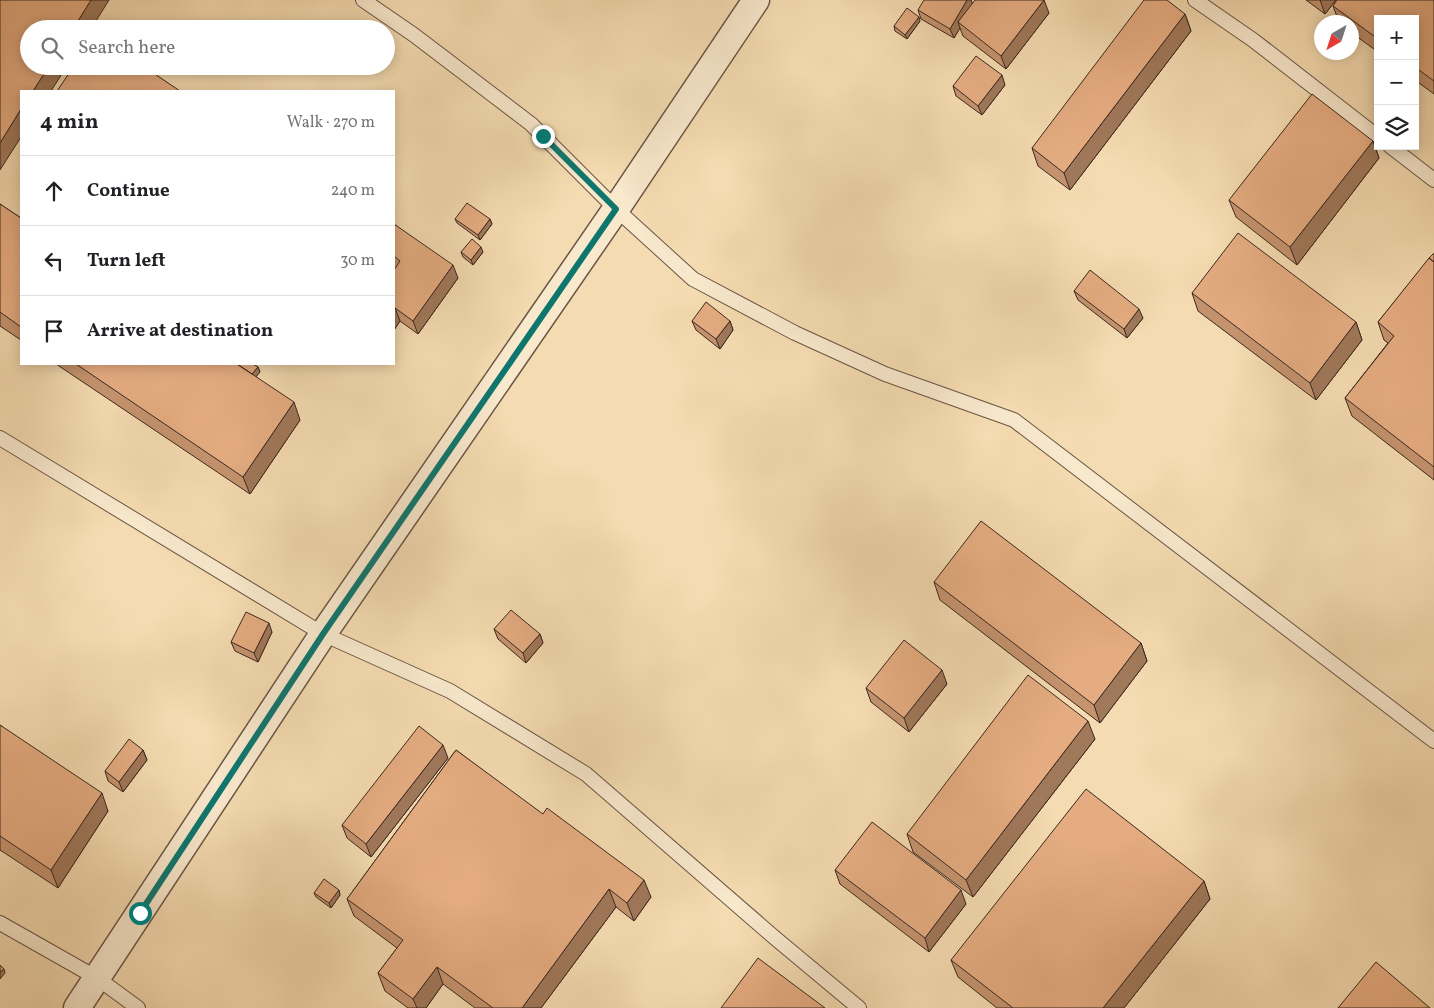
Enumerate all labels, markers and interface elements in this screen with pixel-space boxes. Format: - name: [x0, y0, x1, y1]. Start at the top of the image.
- north arrow: [1314, 15, 1359, 60]
- map controls: [1374, 15, 1419, 150]
- button: +: [1374, 15, 1419, 60]
- search box: [20, 20, 395, 75]
- icon: search: [38, 34, 66, 62]
- text: Search here: [78, 35, 175, 61]
- button: −: [1374, 60, 1419, 105]
- button: layers: [1374, 105, 1419, 150]
- text: 4 min: [40, 108, 99, 137]
- text: Walk · 270 m: [287, 112, 375, 134]
- route end: [532, 125, 555, 148]
- icon: ahead: [40, 177, 68, 205]
- text: Continue: [87, 178, 170, 204]
- text: 240 m: [331, 180, 375, 202]
- icon: left: [40, 247, 68, 275]
- text: Turn left: [87, 248, 166, 274]
- text: 30 m: [340, 250, 375, 272]
- icon: arrive: [40, 317, 68, 345]
- text: Arrive at destination: [87, 318, 273, 344]
- route start: [129, 902, 152, 925]

